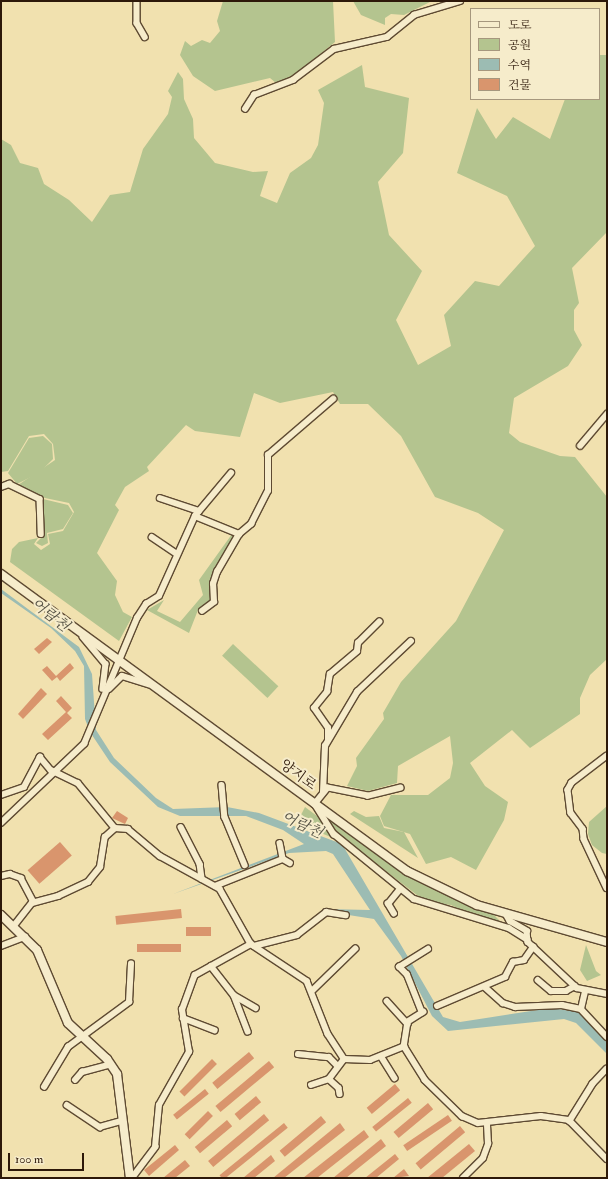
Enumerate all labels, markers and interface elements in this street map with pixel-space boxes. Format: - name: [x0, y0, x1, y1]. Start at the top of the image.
- legend: [470, 8, 600, 100]
- text: 도로: [508, 18, 531, 33]
- text: 공원: [508, 38, 531, 53]
- text: 수역: [508, 58, 531, 73]
- text: 건물: [508, 78, 531, 93]
- water label: 어람천: [27, 595, 73, 635]
- street label: 양지로: [277, 756, 319, 794]
- water label: 어람천: [278, 808, 326, 842]
- scale bar: [10, 1145, 86, 1171]
- text: 100 m: [15, 1152, 43, 1167]

